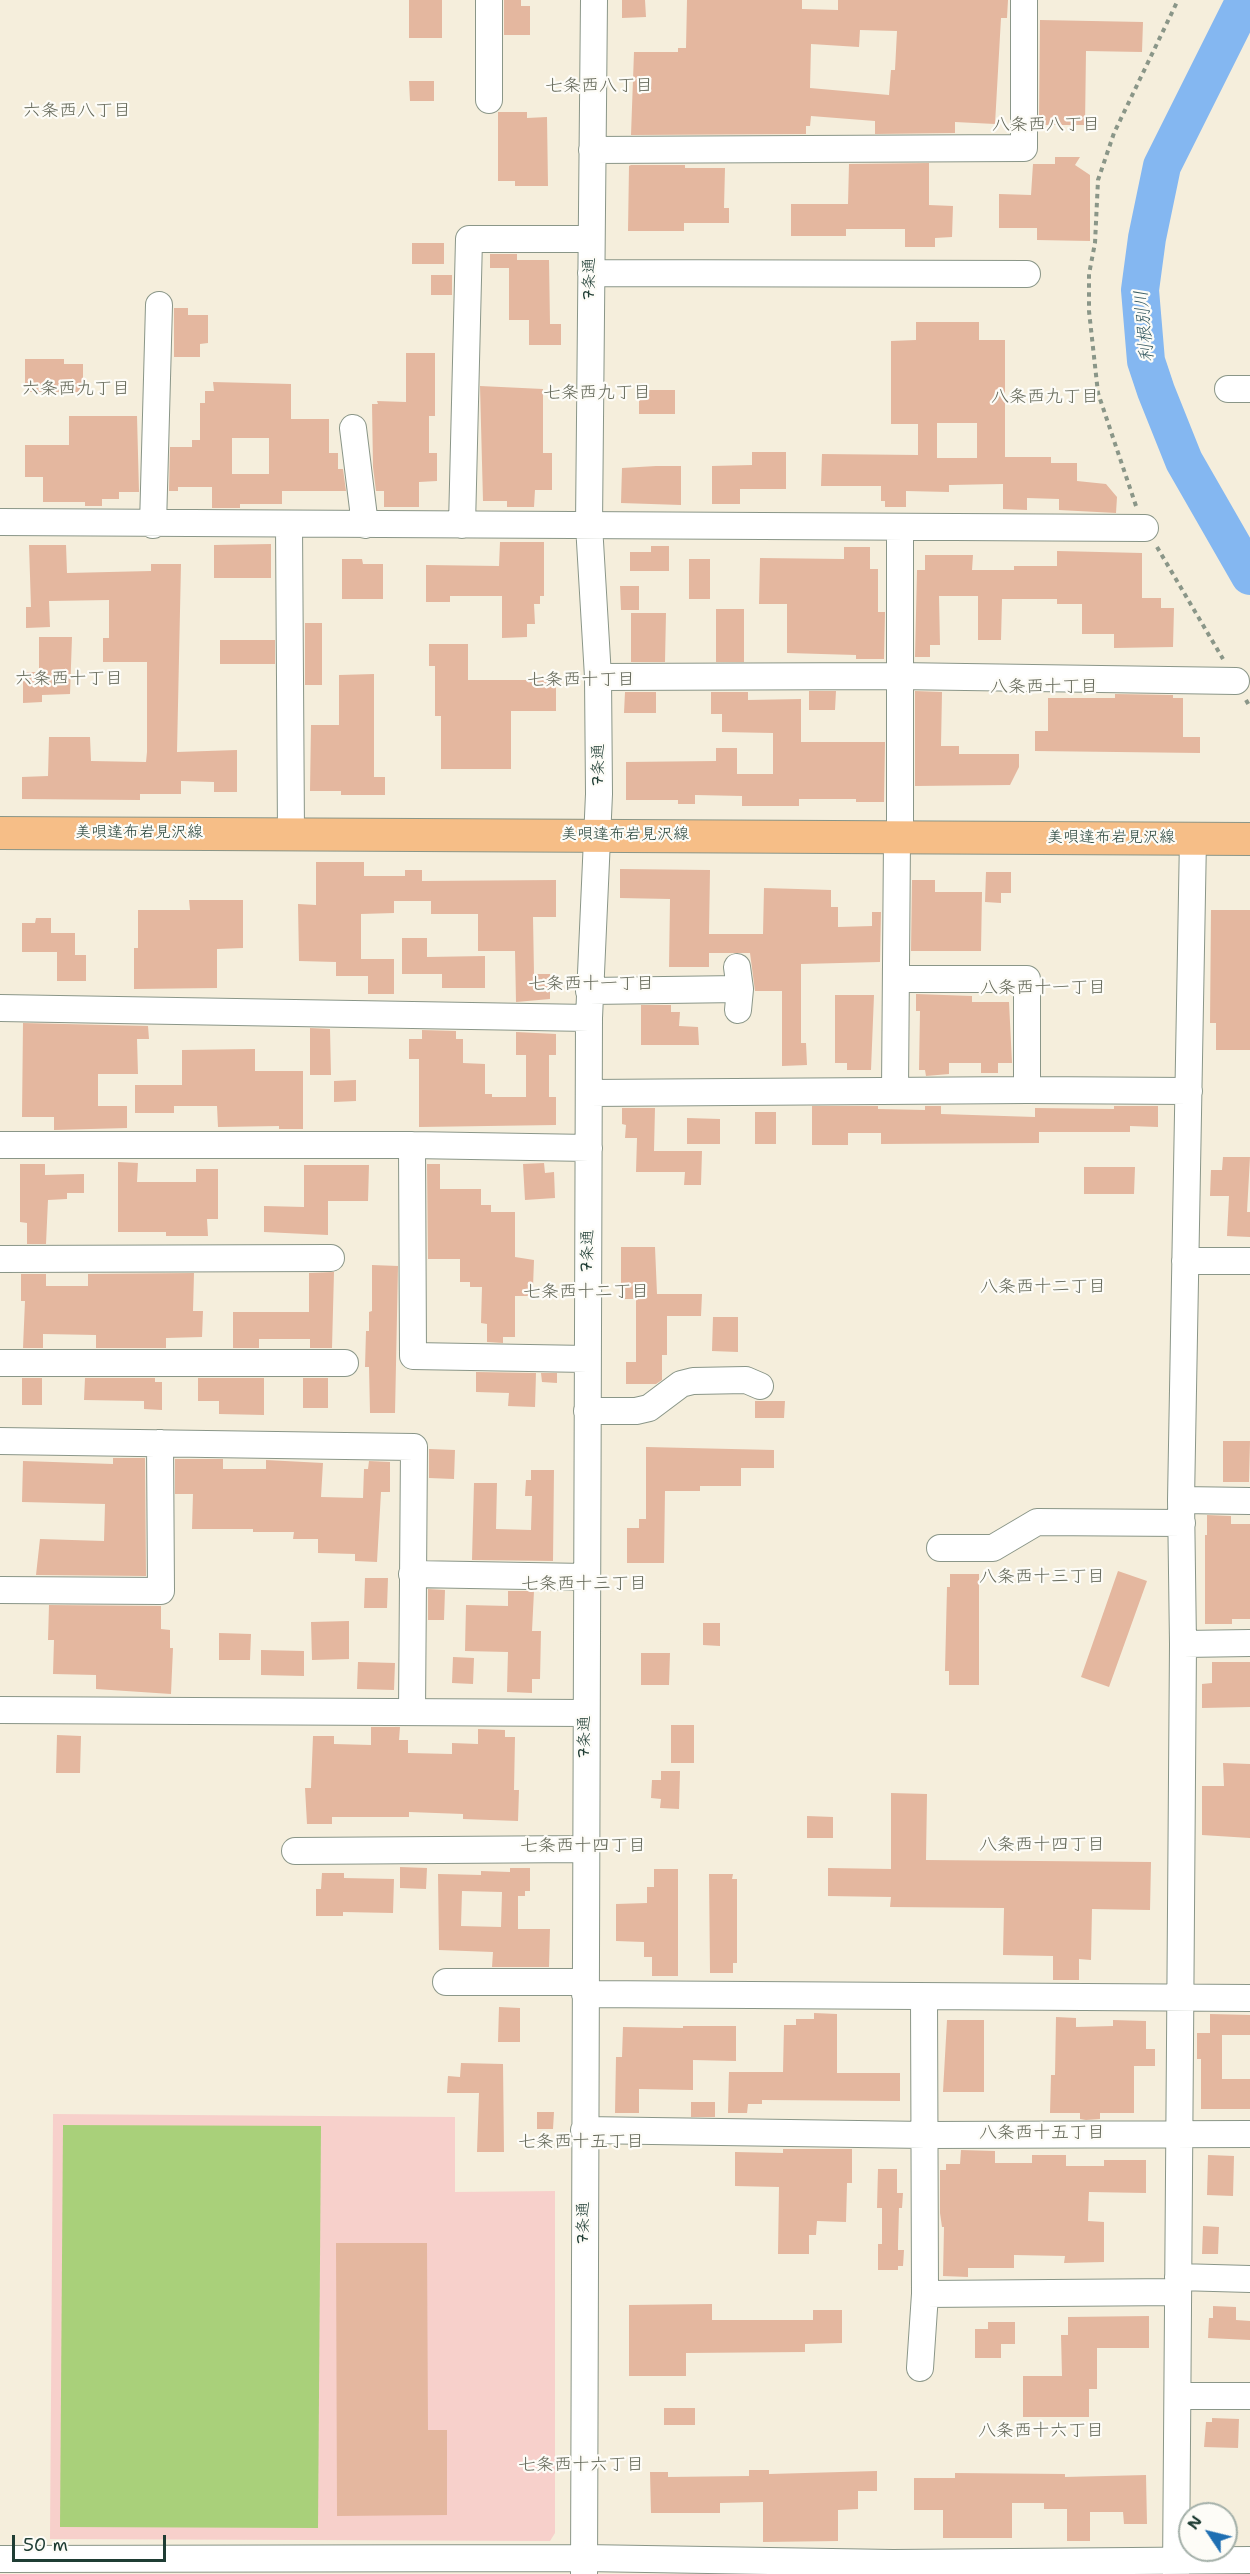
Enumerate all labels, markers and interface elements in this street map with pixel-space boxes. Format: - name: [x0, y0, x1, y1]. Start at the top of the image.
- district label: 七条西八丁目: [545, 75, 653, 97]
- district label: 六条西八丁目: [23, 100, 131, 122]
- district label: 八条西八丁目: [992, 114, 1100, 136]
- street label: 7条通: [580, 257, 600, 301]
- water label: 利根別川: [1131, 289, 1159, 363]
- district label: 六条西九丁目: [22, 378, 130, 400]
- district label: 七条西九丁目: [543, 382, 651, 404]
- district label: 八条西九丁目: [991, 386, 1099, 408]
- district label: 六条西十丁目: [15, 668, 123, 690]
- district label: 七条西十丁目: [527, 669, 635, 691]
- district label: 八条西十丁目: [990, 676, 1098, 698]
- street label: 7条通: [589, 743, 609, 787]
- street label: 美唄達布岩見沢線: [75, 823, 203, 843]
- street label: 美唄達布岩見沢線: [561, 825, 689, 845]
- street label: 美唄達布岩見沢線: [1047, 828, 1175, 848]
- district label: 七条西十一丁目: [528, 973, 654, 995]
- district label: 八条西十一丁目: [980, 977, 1106, 999]
- street label: 7条通: [578, 1229, 598, 1273]
- district label: 八条西十二丁目: [980, 1276, 1106, 1298]
- district label: 七条西十二丁目: [523, 1281, 649, 1303]
- district label: 八条西十三丁目: [979, 1566, 1105, 1588]
- district label: 七条西十三丁目: [521, 1573, 647, 1595]
- street label: 7条通: [575, 1715, 595, 1759]
- district label: 八条西十四丁目: [979, 1834, 1105, 1856]
- district label: 七条西十四丁目: [520, 1835, 646, 1857]
- district label: 八条西十五丁目: [979, 2122, 1105, 2144]
- district label: 七条西十五丁目: [518, 2131, 644, 2153]
- street label: 7条通: [574, 2201, 594, 2245]
- district label: 八条西十六丁目: [978, 2420, 1104, 2442]
- district label: 七条西十六丁目: [518, 2454, 644, 2476]
- north arrow: [1178, 2502, 1238, 2562]
- text: N: [1182, 2511, 1207, 2534]
- scale bar: [15, 2523, 170, 2561]
- text: 50 m: [23, 2533, 68, 2557]

